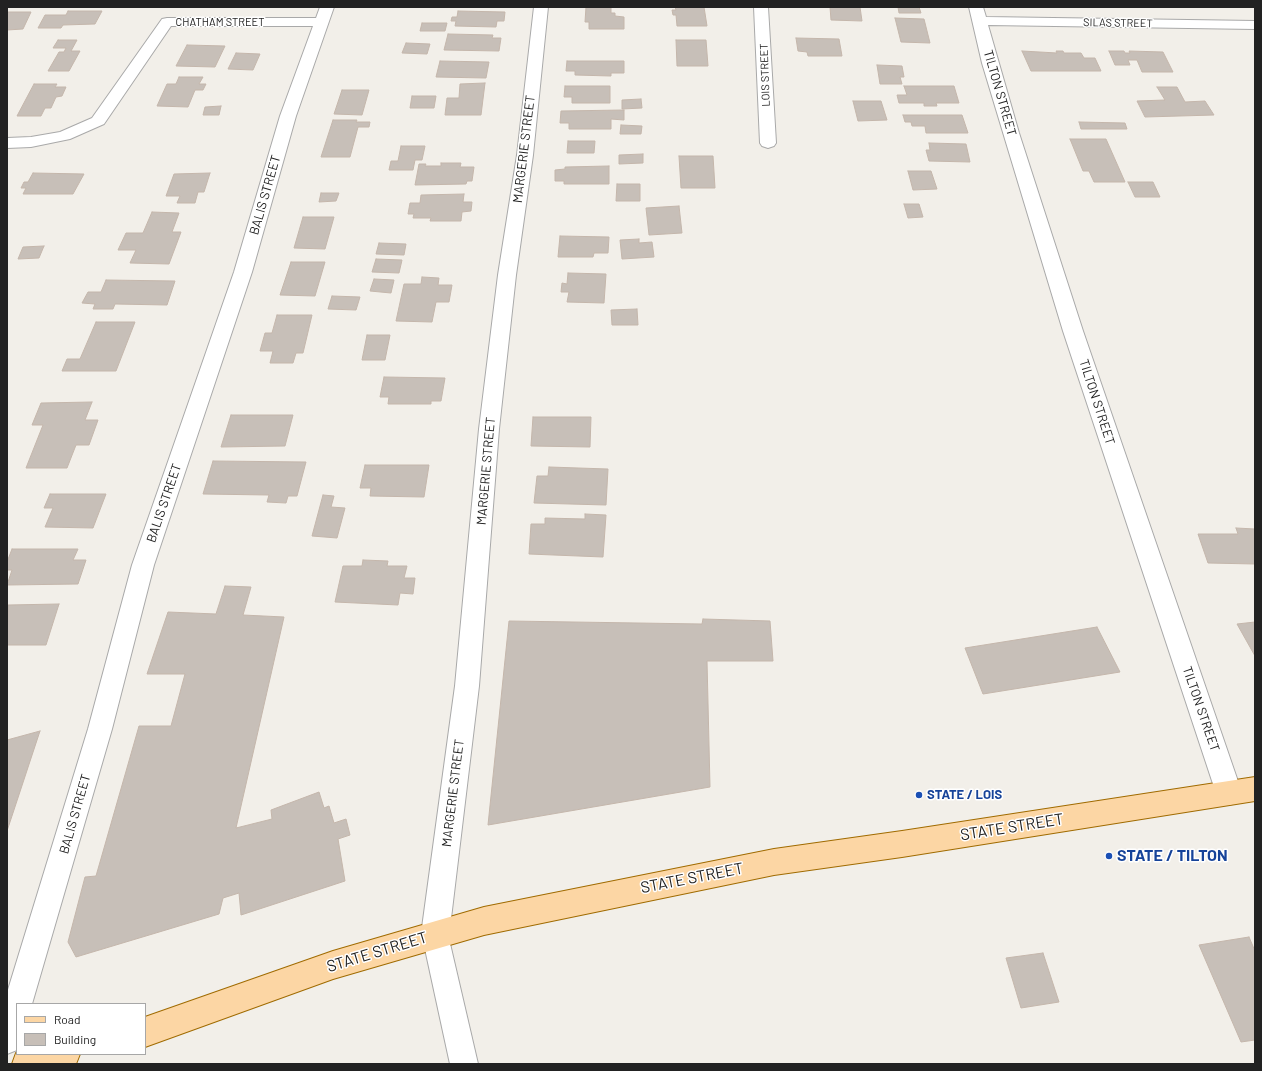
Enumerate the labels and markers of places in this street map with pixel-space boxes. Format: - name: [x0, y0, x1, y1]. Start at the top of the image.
- place label: STATE / LOIS: [927, 787, 1002, 803]
- marker: STATE / LOIS: [914, 790, 924, 800]
- place label: STATE / TILTON: [1117, 846, 1228, 866]
- marker: STATE / TILTON: [1104, 851, 1114, 861]

